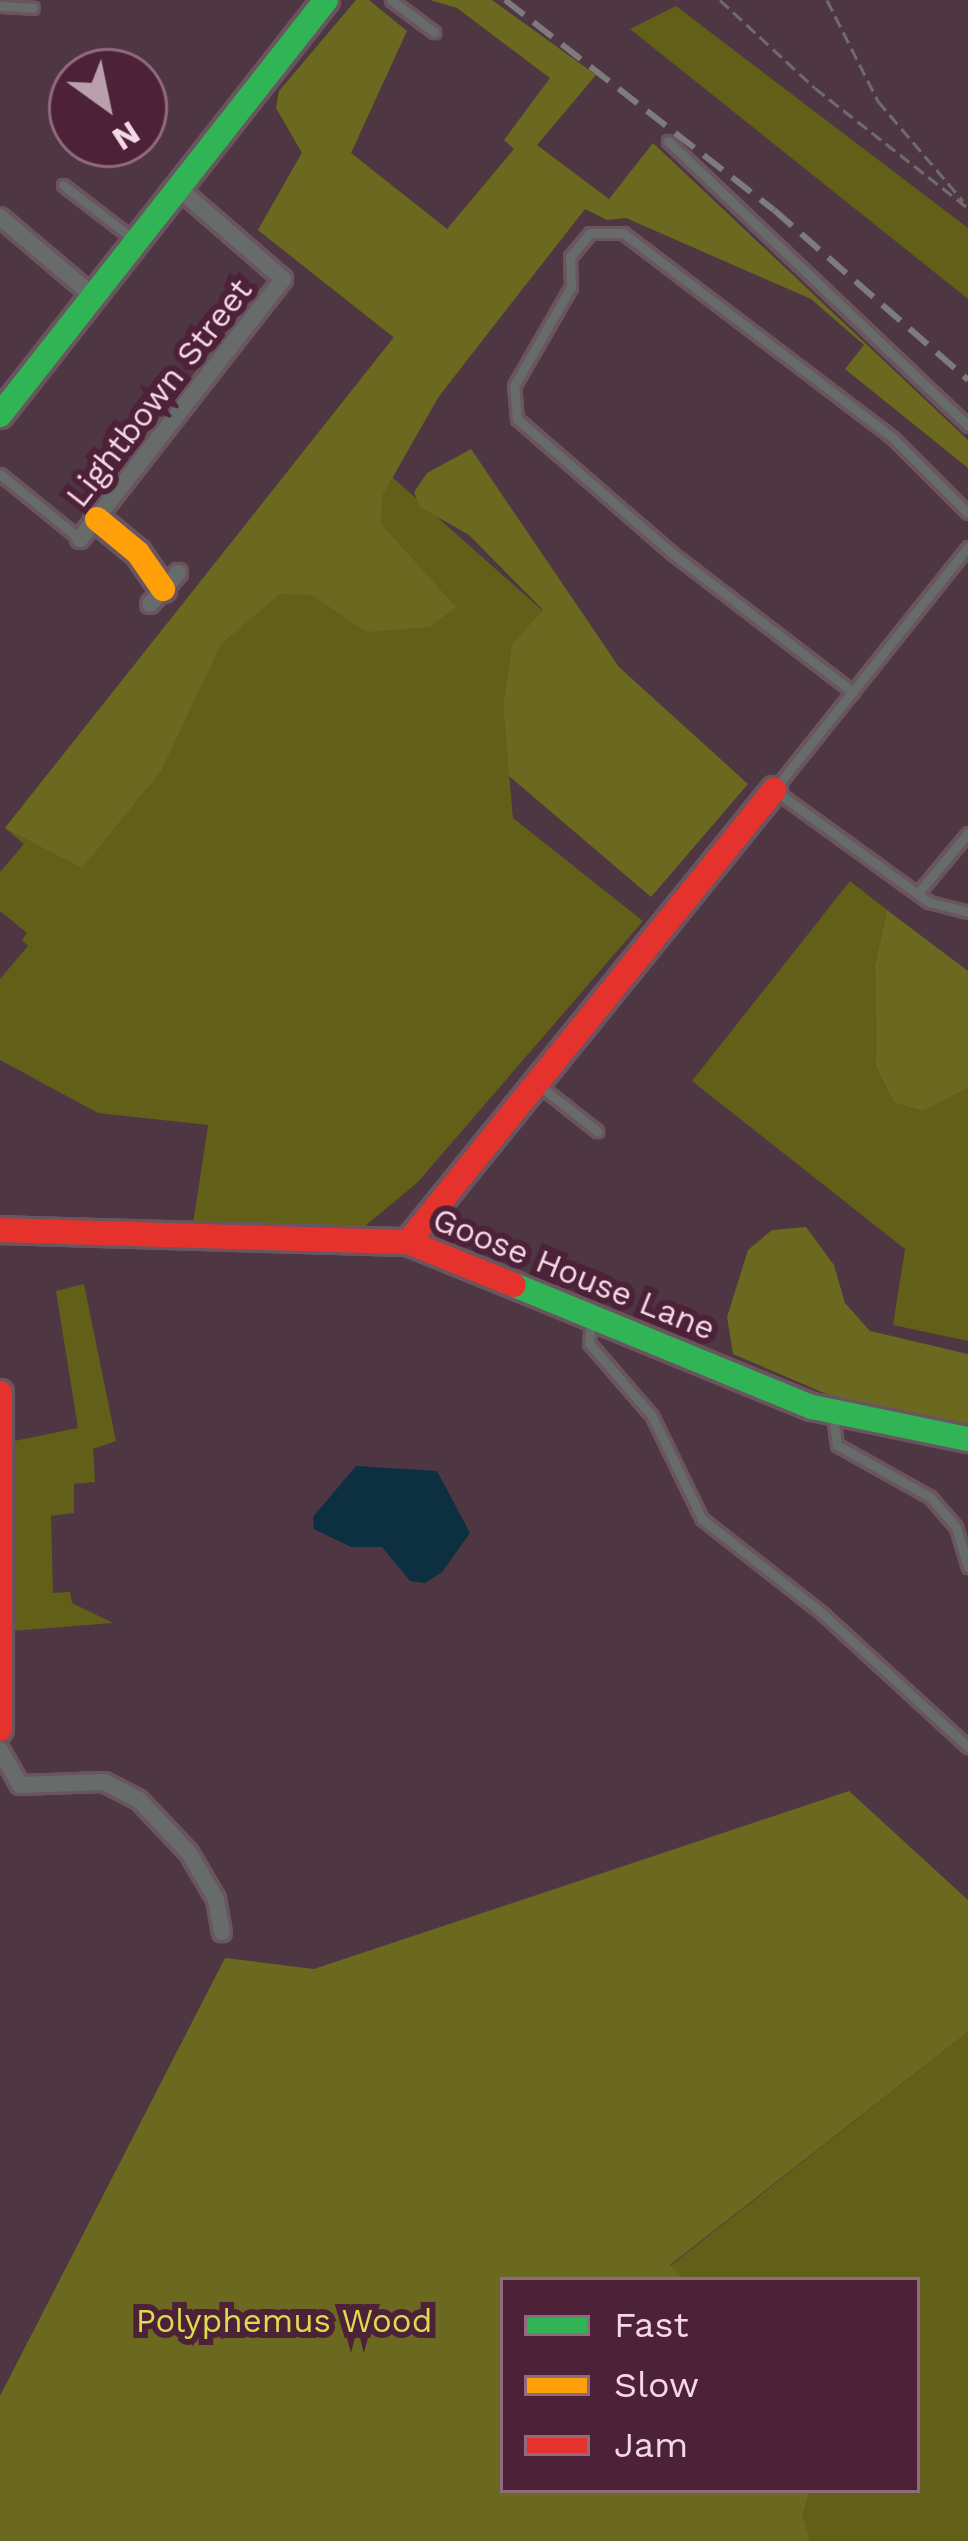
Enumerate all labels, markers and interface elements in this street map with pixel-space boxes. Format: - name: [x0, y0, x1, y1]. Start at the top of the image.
- north arrow: [48, 48, 168, 168]
- text: N: [105, 113, 147, 159]
- street label: Lightbown Street: [58, 271, 260, 515]
- street label: Goose House Lane: [427, 1199, 721, 1349]
- legend: [500, 2277, 920, 2493]
- park label: Polyphemus Wood: [135, 2301, 433, 2341]
- text: Fast: [614, 2304, 689, 2346]
- text: Slow: [614, 2364, 699, 2406]
- text: Jam: [614, 2424, 688, 2466]

